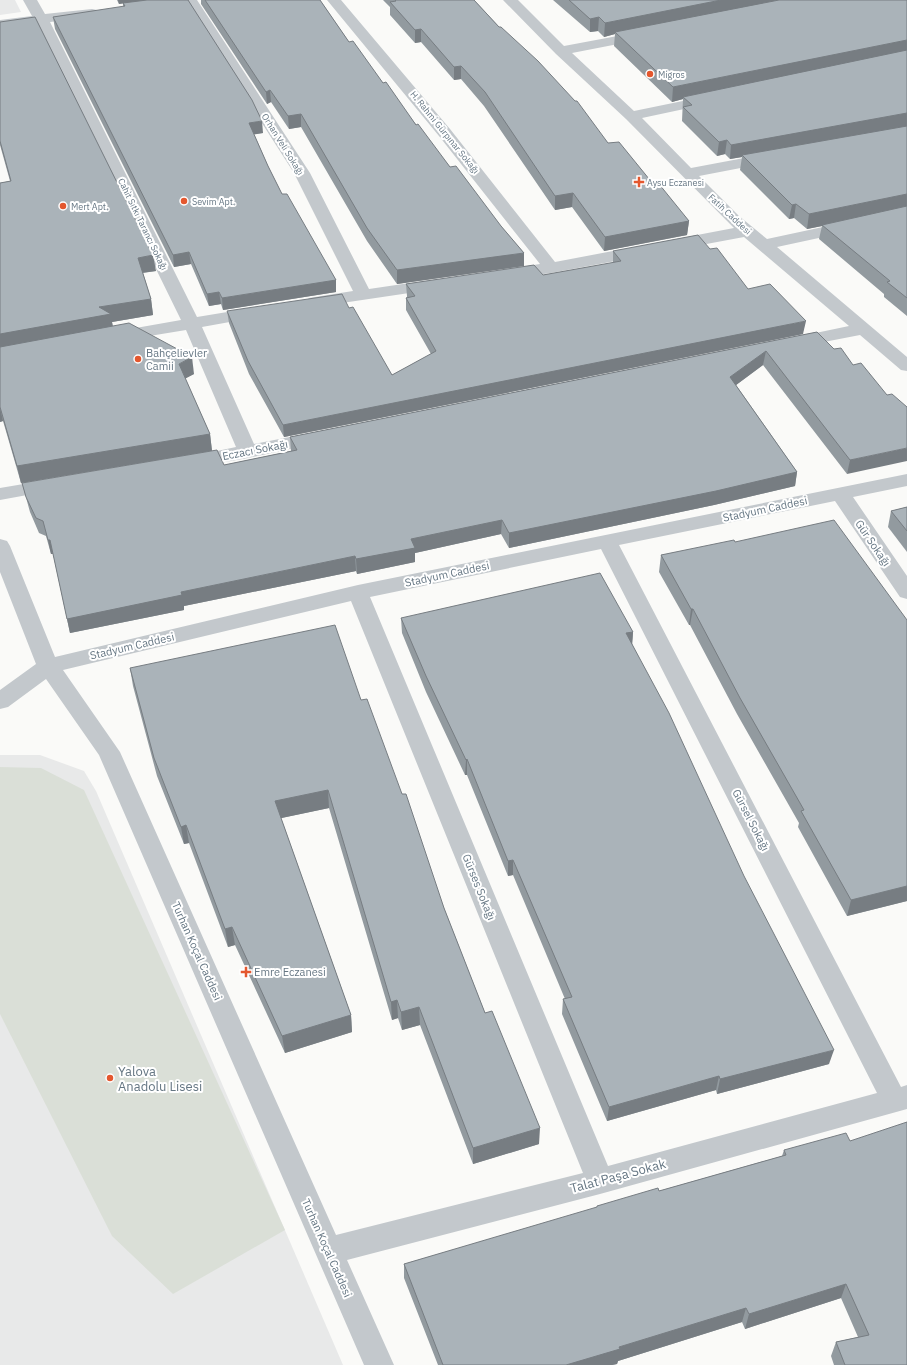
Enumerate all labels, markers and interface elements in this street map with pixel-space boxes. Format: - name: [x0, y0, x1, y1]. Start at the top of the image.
- marker: Migros: [645, 69, 655, 79]
- place label: Migros: [658, 69, 685, 80]
- street label: H. Rahmi Gürpınar Sokağı: [408, 88, 482, 176]
- street label: Orhan Veli Sokağı: [260, 111, 306, 177]
- street label: Cahit Sıtkı Tarancı Sokağı: [116, 176, 170, 272]
- marker: Aysu Eczanesi: [634, 177, 644, 187]
- place label: Aysu Eczanesi: [647, 177, 704, 188]
- street label: Fatih Caddesi: [706, 191, 754, 237]
- marker: Sevim Apt.: [179, 196, 189, 206]
- place label: Sevim Apt.: [192, 196, 235, 207]
- marker: Mert Apt.: [58, 201, 68, 211]
- place label: Mert Apt.: [71, 201, 108, 212]
- place label: Bahçelievler Camii: [146, 346, 207, 373]
- marker: Bahçelievler Camii: [133, 354, 143, 364]
- street label: Eczacı Sokağı: [221, 437, 289, 463]
- street label: Stadyum Caddesi: [721, 493, 809, 525]
- street label: Gür Sokağı: [852, 517, 894, 569]
- street label: Stadyum Caddesi: [403, 558, 491, 590]
- street label: Stadyum Caddesi: [88, 629, 176, 663]
- street label: Gürsel Sokağı: [729, 787, 773, 853]
- street label: Gürses Sokağı: [459, 852, 499, 922]
- street label: Turhan Koçal Caddesi: [169, 900, 225, 1002]
- place label: Emre Eczanesi: [254, 965, 326, 979]
- marker: Emre Eczanesi: [241, 967, 251, 977]
- place label: Yalova Anadolu Lisesi: [118, 1063, 202, 1095]
- marker: Yalova Anadolu Lisesi: [105, 1073, 115, 1083]
- street label: Talat Paşa Sokak: [568, 1155, 668, 1197]
- street label: Turhan Koçal Caddesi: [299, 1197, 355, 1299]

